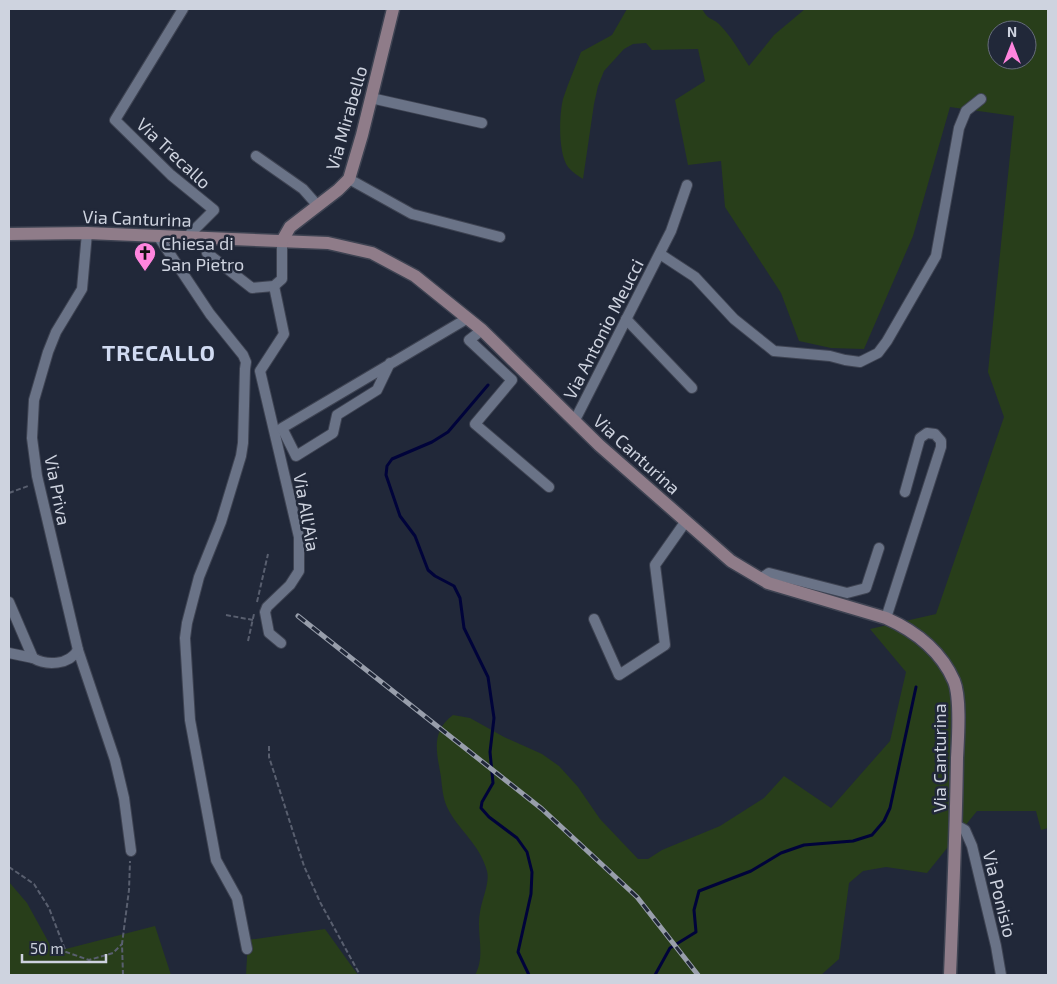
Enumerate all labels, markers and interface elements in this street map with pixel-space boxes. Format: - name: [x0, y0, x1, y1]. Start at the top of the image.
- north arrow: [987, 20, 1037, 70]
- text: N: [1007, 23, 1017, 40]
- street label: Via Mirabello: [321, 63, 371, 173]
- street label: Via Trecallo: [132, 113, 216, 193]
- street label: Via Canturina: [82, 205, 192, 231]
- place label: Chiesa di San Pietro: [161, 232, 244, 275]
- church icon: Chiesa di San Pietro: [133, 241, 157, 272]
- street label: Via Antonio Meucci: [558, 255, 648, 403]
- district label: TRECALLO: [102, 339, 216, 365]
- street label: Via Canturina: [589, 409, 685, 499]
- street label: Via Priva: [40, 453, 76, 527]
- street label: Via All'Aia: [289, 471, 325, 553]
- street label: Via Canturina: [928, 703, 950, 813]
- street label: Via Ponisio: [979, 848, 1021, 940]
- scale bar: [22, 932, 106, 964]
- text: 50 m: [30, 939, 64, 957]

